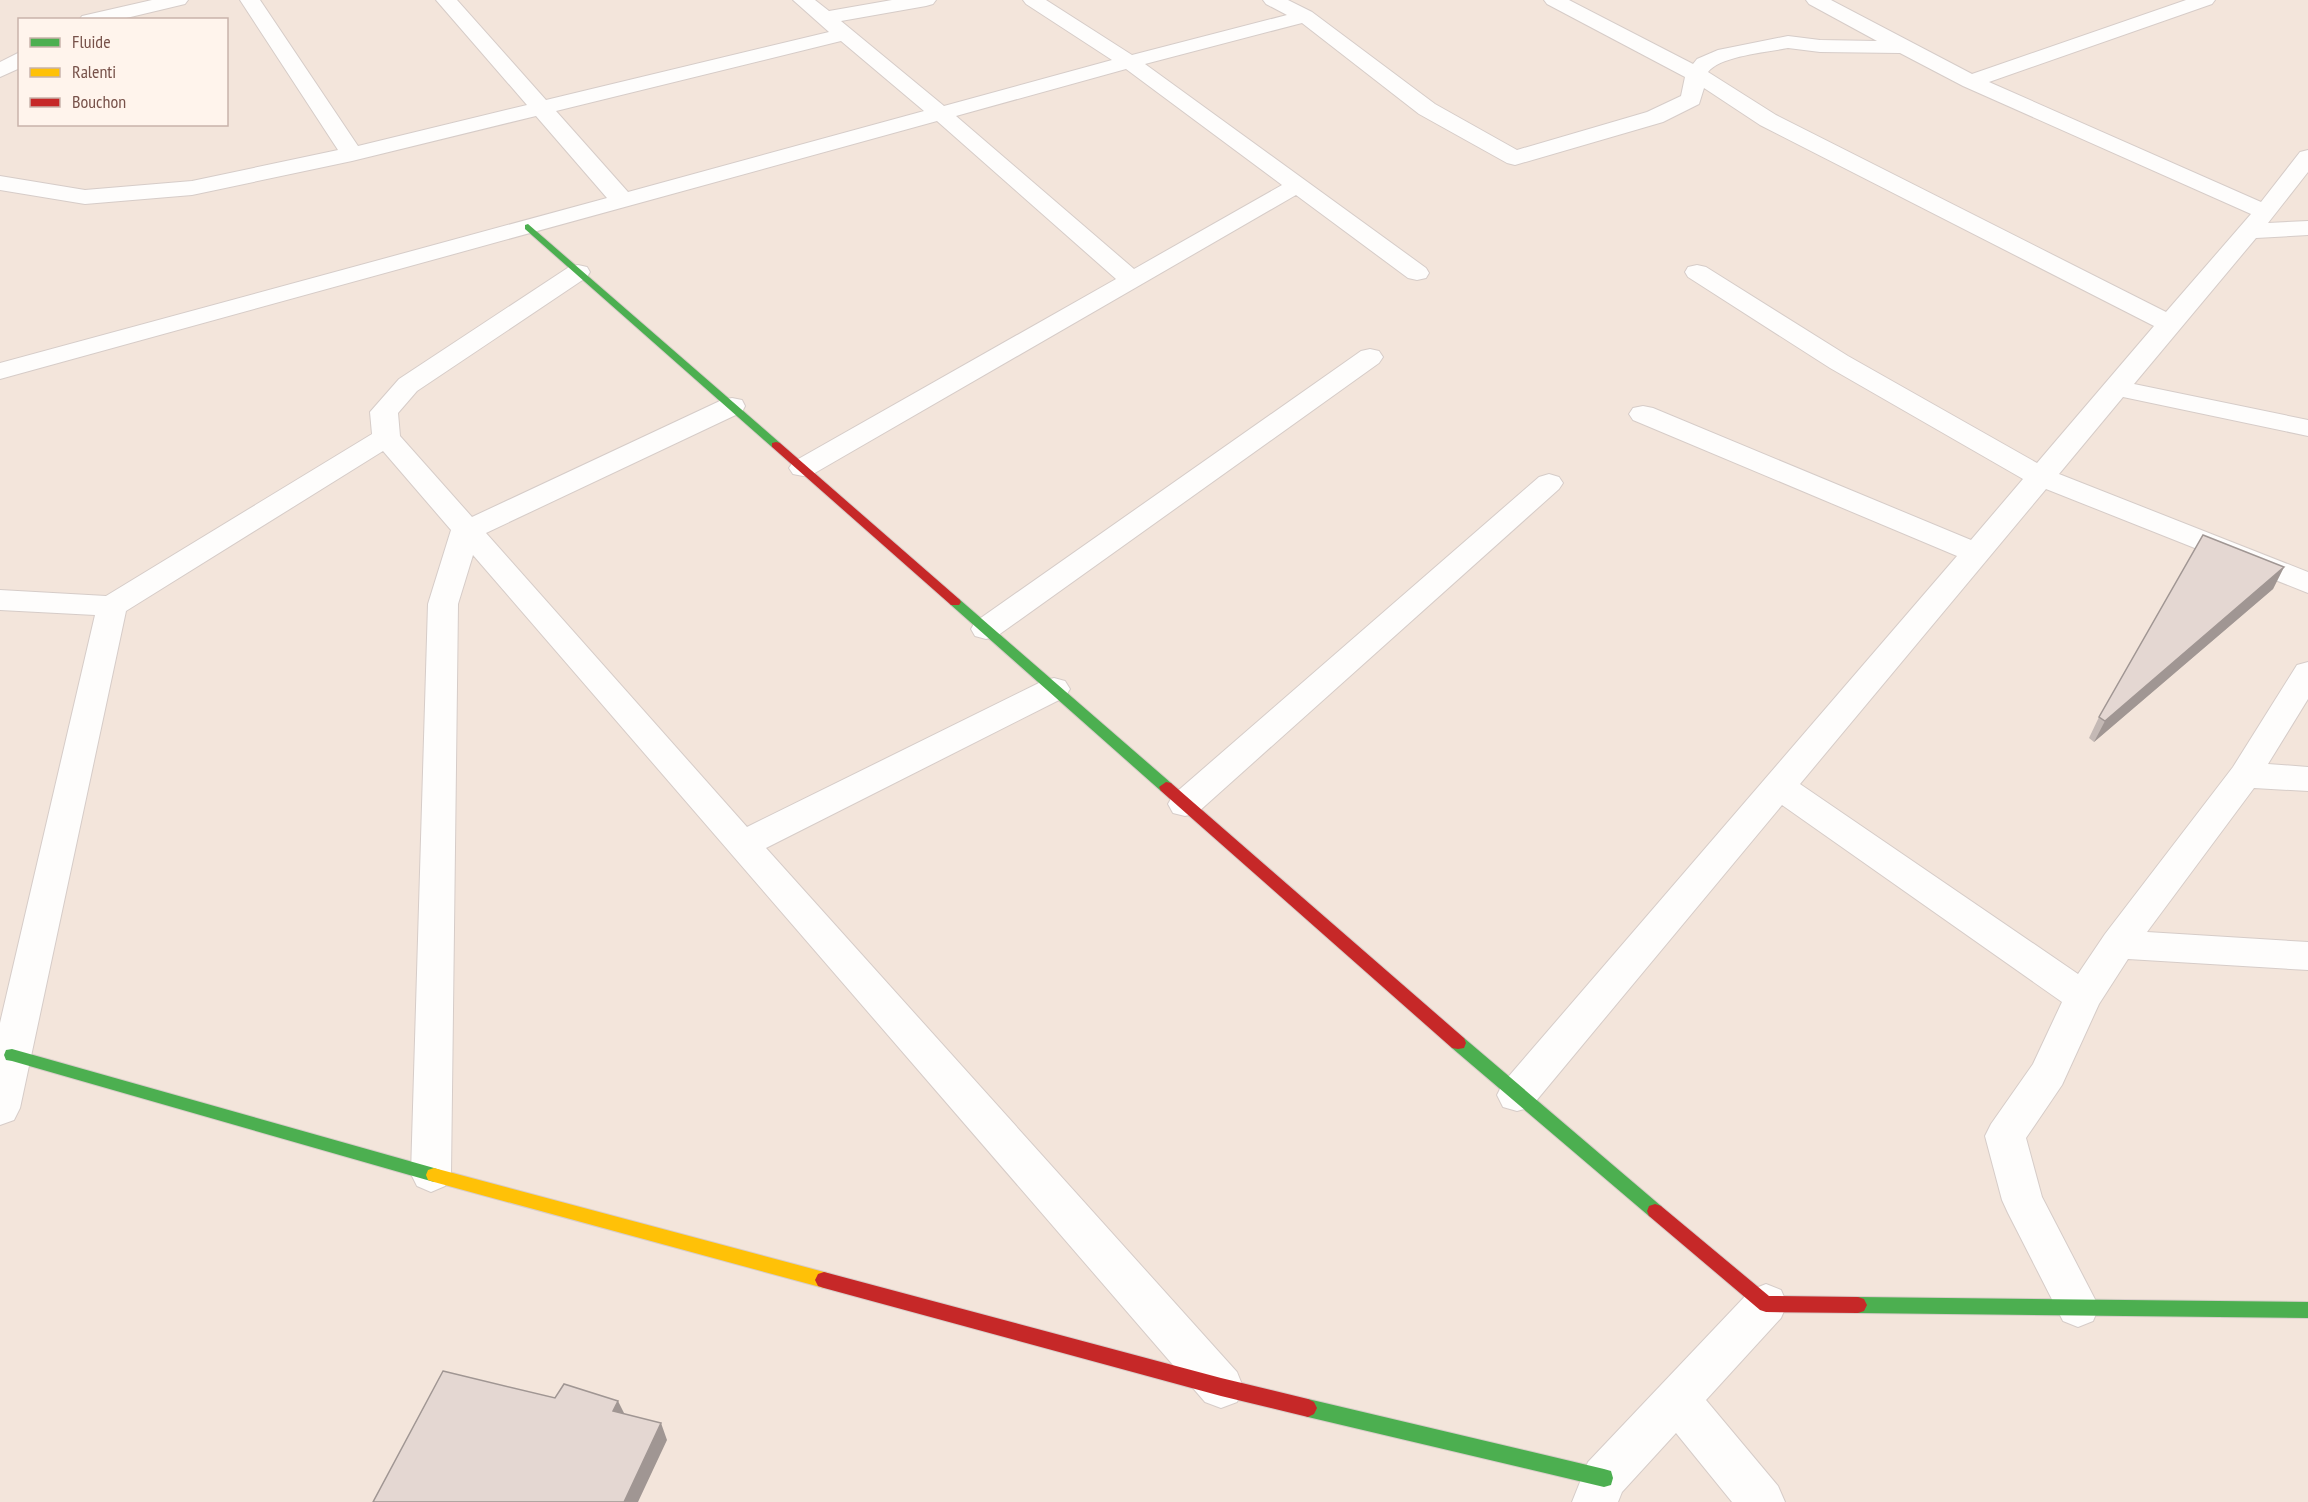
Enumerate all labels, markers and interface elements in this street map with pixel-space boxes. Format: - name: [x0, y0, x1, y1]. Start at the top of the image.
- legend: [18, 18, 228, 126]
- text: Fluide: [72, 30, 111, 53]
- text: Ralenti: [72, 60, 116, 83]
- text: Bouchon: [72, 90, 126, 113]

